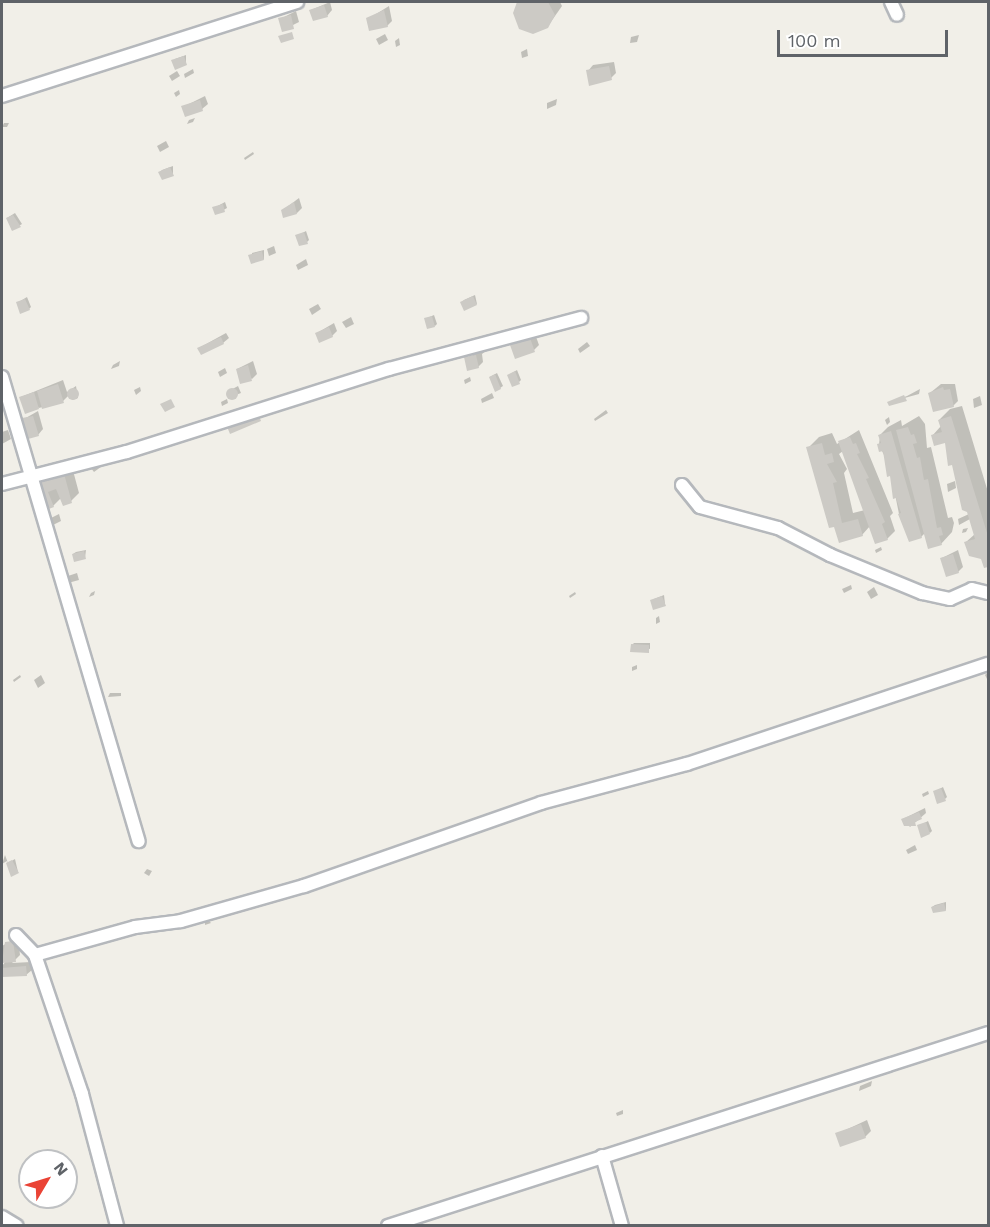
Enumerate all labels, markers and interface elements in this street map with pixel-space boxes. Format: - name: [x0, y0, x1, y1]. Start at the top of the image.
- scale bar: [780, 18, 951, 56]
- text: 100 m: [788, 30, 841, 51]
- north arrow: [18, 1149, 78, 1209]
- text: N: [50, 1158, 72, 1179]

